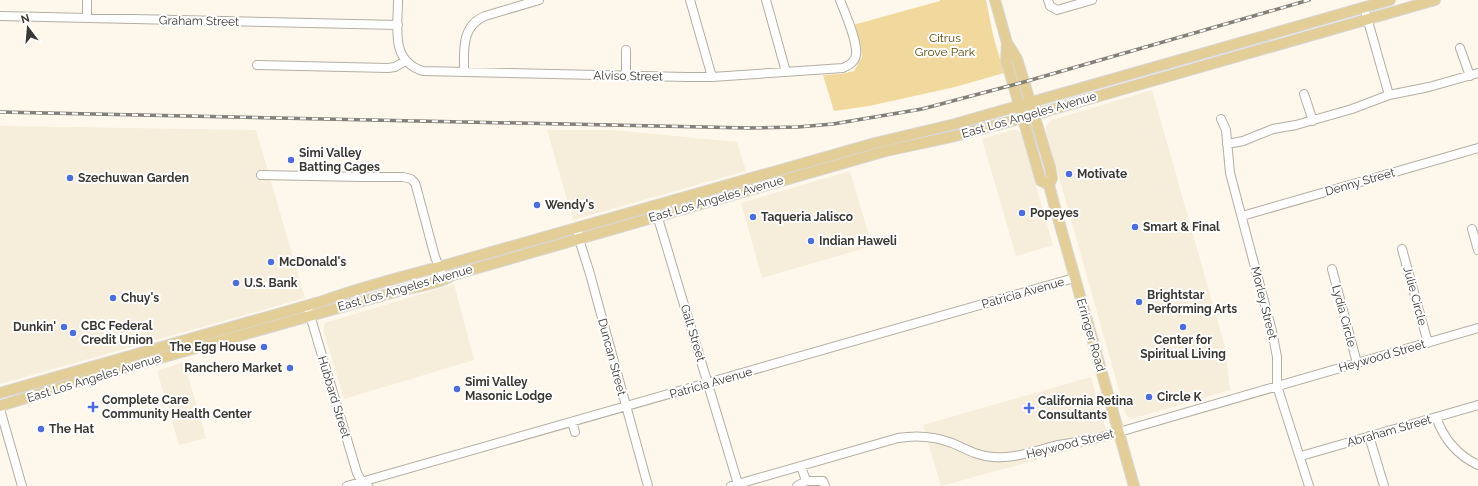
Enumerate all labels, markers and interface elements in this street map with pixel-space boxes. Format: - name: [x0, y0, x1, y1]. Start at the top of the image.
- north arrow: [8, 8, 48, 48]
- text: N: [20, 11, 31, 26]
- street label: Graham Street: [159, 13, 239, 29]
- park label: Citrus Grove Park: [915, 31, 976, 59]
- street label: Alviso Street: [593, 68, 663, 84]
- street label: East Los Angeles Avenue: [960, 89, 1098, 141]
- place label: Simi Valley Batting Cages: [299, 146, 380, 174]
- marker: Simi Valley Batting Cages: [286, 155, 296, 165]
- street label: Denny Street: [1323, 165, 1397, 199]
- place label: Motivate: [1077, 167, 1127, 181]
- marker: Motivate: [1064, 169, 1074, 179]
- place label: Szechuwan Garden: [78, 171, 189, 185]
- marker: Szechuwan Garden: [65, 173, 75, 183]
- street label: East Los Angeles Avenue: [647, 173, 785, 225]
- place label: Wendy's: [545, 198, 594, 212]
- marker: Wendy's: [532, 200, 542, 210]
- place label: Popeyes: [1030, 206, 1079, 220]
- marker: Popeyes: [1017, 208, 1027, 218]
- place label: Taqueria Jalisco: [761, 210, 853, 224]
- marker: Taqueria Jalisco: [748, 212, 758, 222]
- place label: Smart & Final: [1143, 220, 1220, 234]
- marker: Smart & Final: [1130, 222, 1140, 232]
- place label: Indian Haweli: [819, 234, 897, 248]
- marker: Indian Haweli: [806, 236, 816, 246]
- place label: McDonald's: [279, 255, 346, 269]
- marker: McDonald's: [266, 257, 276, 267]
- street label: East Los Angeles Avenue: [336, 262, 474, 314]
- street label: Morley Street: [1248, 265, 1280, 341]
- street label: Julie Circle: [1400, 265, 1430, 327]
- street label: Patricia Avenue: [980, 275, 1066, 311]
- place label: U.S. Bank: [244, 276, 298, 290]
- marker: U.S. Bank: [231, 278, 241, 288]
- street label: Lydia Circle: [1329, 283, 1359, 349]
- place label: Brightstar Performing Arts: [1147, 288, 1237, 316]
- place label: Chuy's: [121, 291, 159, 305]
- marker: Chuy's: [108, 293, 118, 303]
- street label: Erringer Road: [1074, 297, 1108, 373]
- marker: Brightstar Performing Arts: [1134, 297, 1144, 307]
- street label: Galt Street: [678, 303, 708, 363]
- street label: Duncan Street: [595, 317, 629, 397]
- place label: CBC Federal Credit Union: [81, 319, 153, 347]
- place label: Dunkin': [13, 320, 56, 334]
- marker: Dunkin': [59, 322, 69, 332]
- marker: Center for Spiritual Living: [1178, 322, 1188, 332]
- marker: CBC Federal Credit Union: [68, 328, 78, 338]
- place label: Center for Spiritual Living: [1140, 333, 1226, 361]
- street label: Heywood Street: [1337, 337, 1427, 375]
- place label: The Egg House: [169, 340, 256, 354]
- marker: The Egg House: [259, 342, 269, 352]
- street label: East Los Angeles Avenue: [25, 351, 163, 405]
- street label: Hubbard Street: [315, 354, 353, 440]
- place label: Ranchero Market: [184, 361, 282, 375]
- marker: Ranchero Market: [285, 363, 295, 373]
- street label: Patricia Avenue: [668, 365, 754, 401]
- place label: Simi Valley Masonic Lodge: [465, 375, 552, 403]
- marker: Simi Valley Masonic Lodge: [452, 384, 462, 394]
- place label: Circle K: [1157, 390, 1202, 404]
- marker: Circle K: [1144, 392, 1154, 402]
- place label: Complete Care Community Health Center: [102, 393, 252, 421]
- place label: California Retina Consultants: [1038, 394, 1133, 422]
- marker: Complete Care Community Health Center: [87, 401, 99, 413]
- marker: California Retina Consultants: [1023, 402, 1035, 414]
- street label: Abraham Street: [1345, 412, 1433, 450]
- place label: The Hat: [49, 422, 94, 436]
- marker: The Hat: [36, 424, 46, 434]
- street label: Heywood Street: [1025, 426, 1115, 462]

